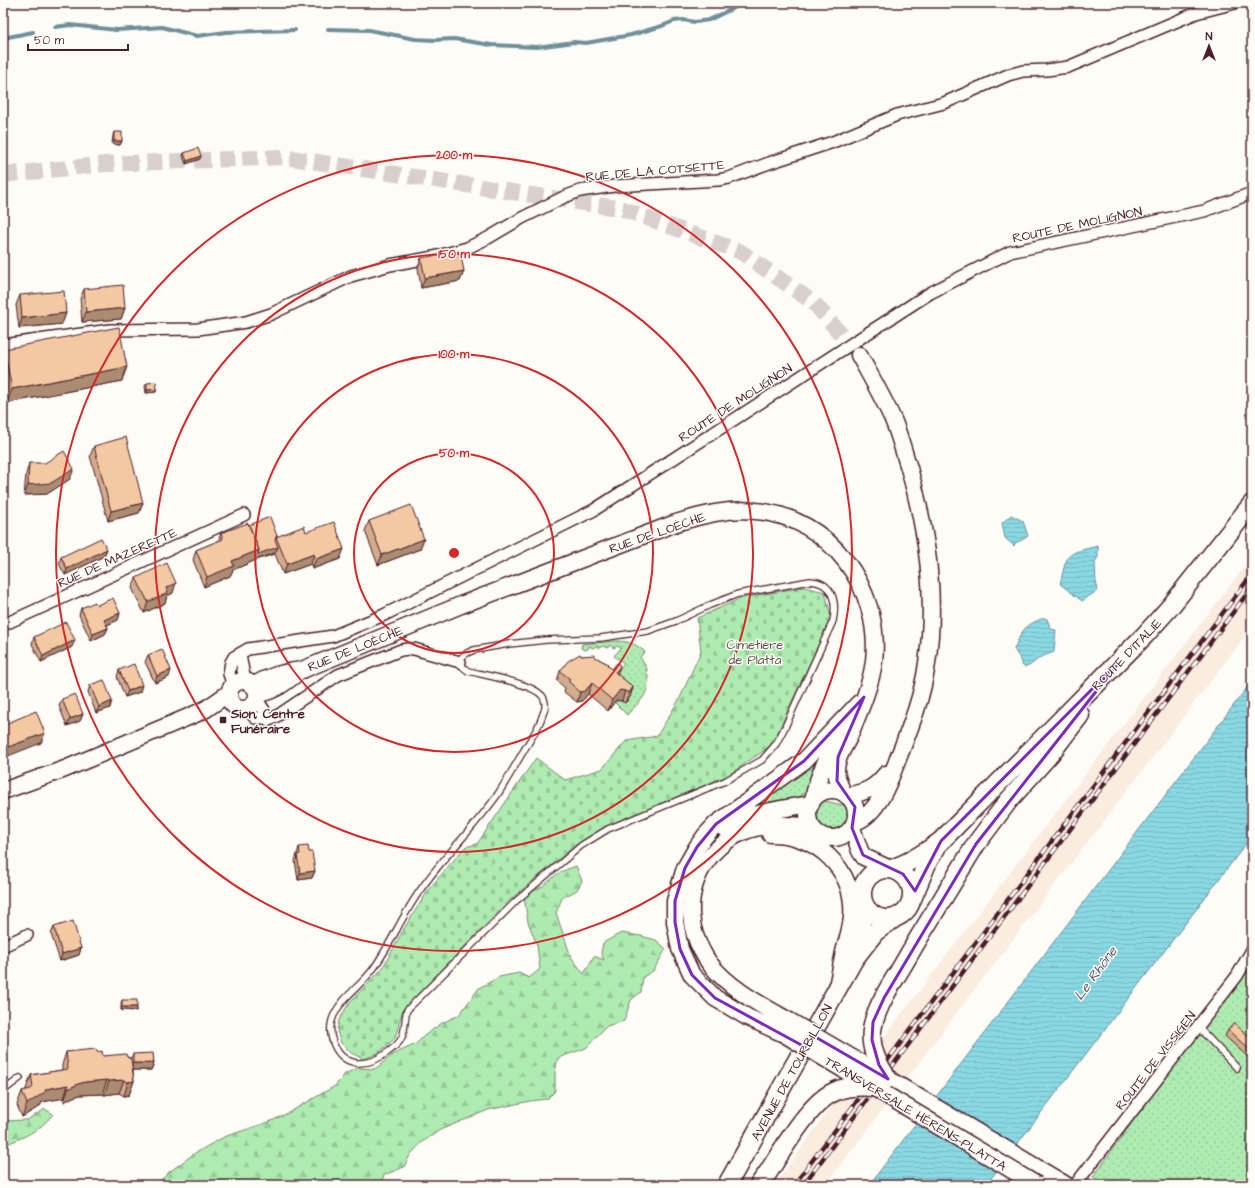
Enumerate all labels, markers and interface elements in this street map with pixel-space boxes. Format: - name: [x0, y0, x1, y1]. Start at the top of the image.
- scale bar: [28, 26, 128, 52]
- north arrow: [1189, 26, 1229, 66]
- text: N: [1206, 29, 1213, 44]
- text: 50 m: [34, 32, 65, 49]
- text: 200 m: [435, 147, 473, 164]
- street label: RUE DE LA COTSETTE: [585, 156, 726, 186]
- street label: ROUTE DE MOLIGNON: [1011, 202, 1144, 248]
- text: 150 m: [438, 246, 471, 263]
- text: 100 m: [439, 346, 470, 363]
- street label: ROUTE DE MOLIGNON: [675, 359, 796, 446]
- text: 50 m: [439, 445, 470, 462]
- street label: RUE DE LOÈCHE: [607, 508, 708, 558]
- street label: RUE DE MAZERETTE: [55, 523, 180, 592]
- centre of rings: [447, 546, 461, 560]
- street label: ROUTE D'ITALIE: [1088, 614, 1166, 695]
- street label: RUE DE LOÈCHE: [305, 622, 406, 676]
- park label: Cimetière de Platta: [727, 636, 783, 669]
- place label: Sion, Centre Funéraire: [230, 705, 305, 738]
- marker: Sion, Centre Funéraire: [218, 715, 228, 725]
- water label: Le Rhône: [1069, 941, 1123, 1005]
- street label: AVENUE DE TOURBILLON: [747, 1001, 837, 1144]
- street label: ROUTE DE VISSIGEN: [1111, 1007, 1200, 1114]
- street label: TRANSVERSALE HÉRENS-PLATTA: [821, 1052, 1010, 1176]

